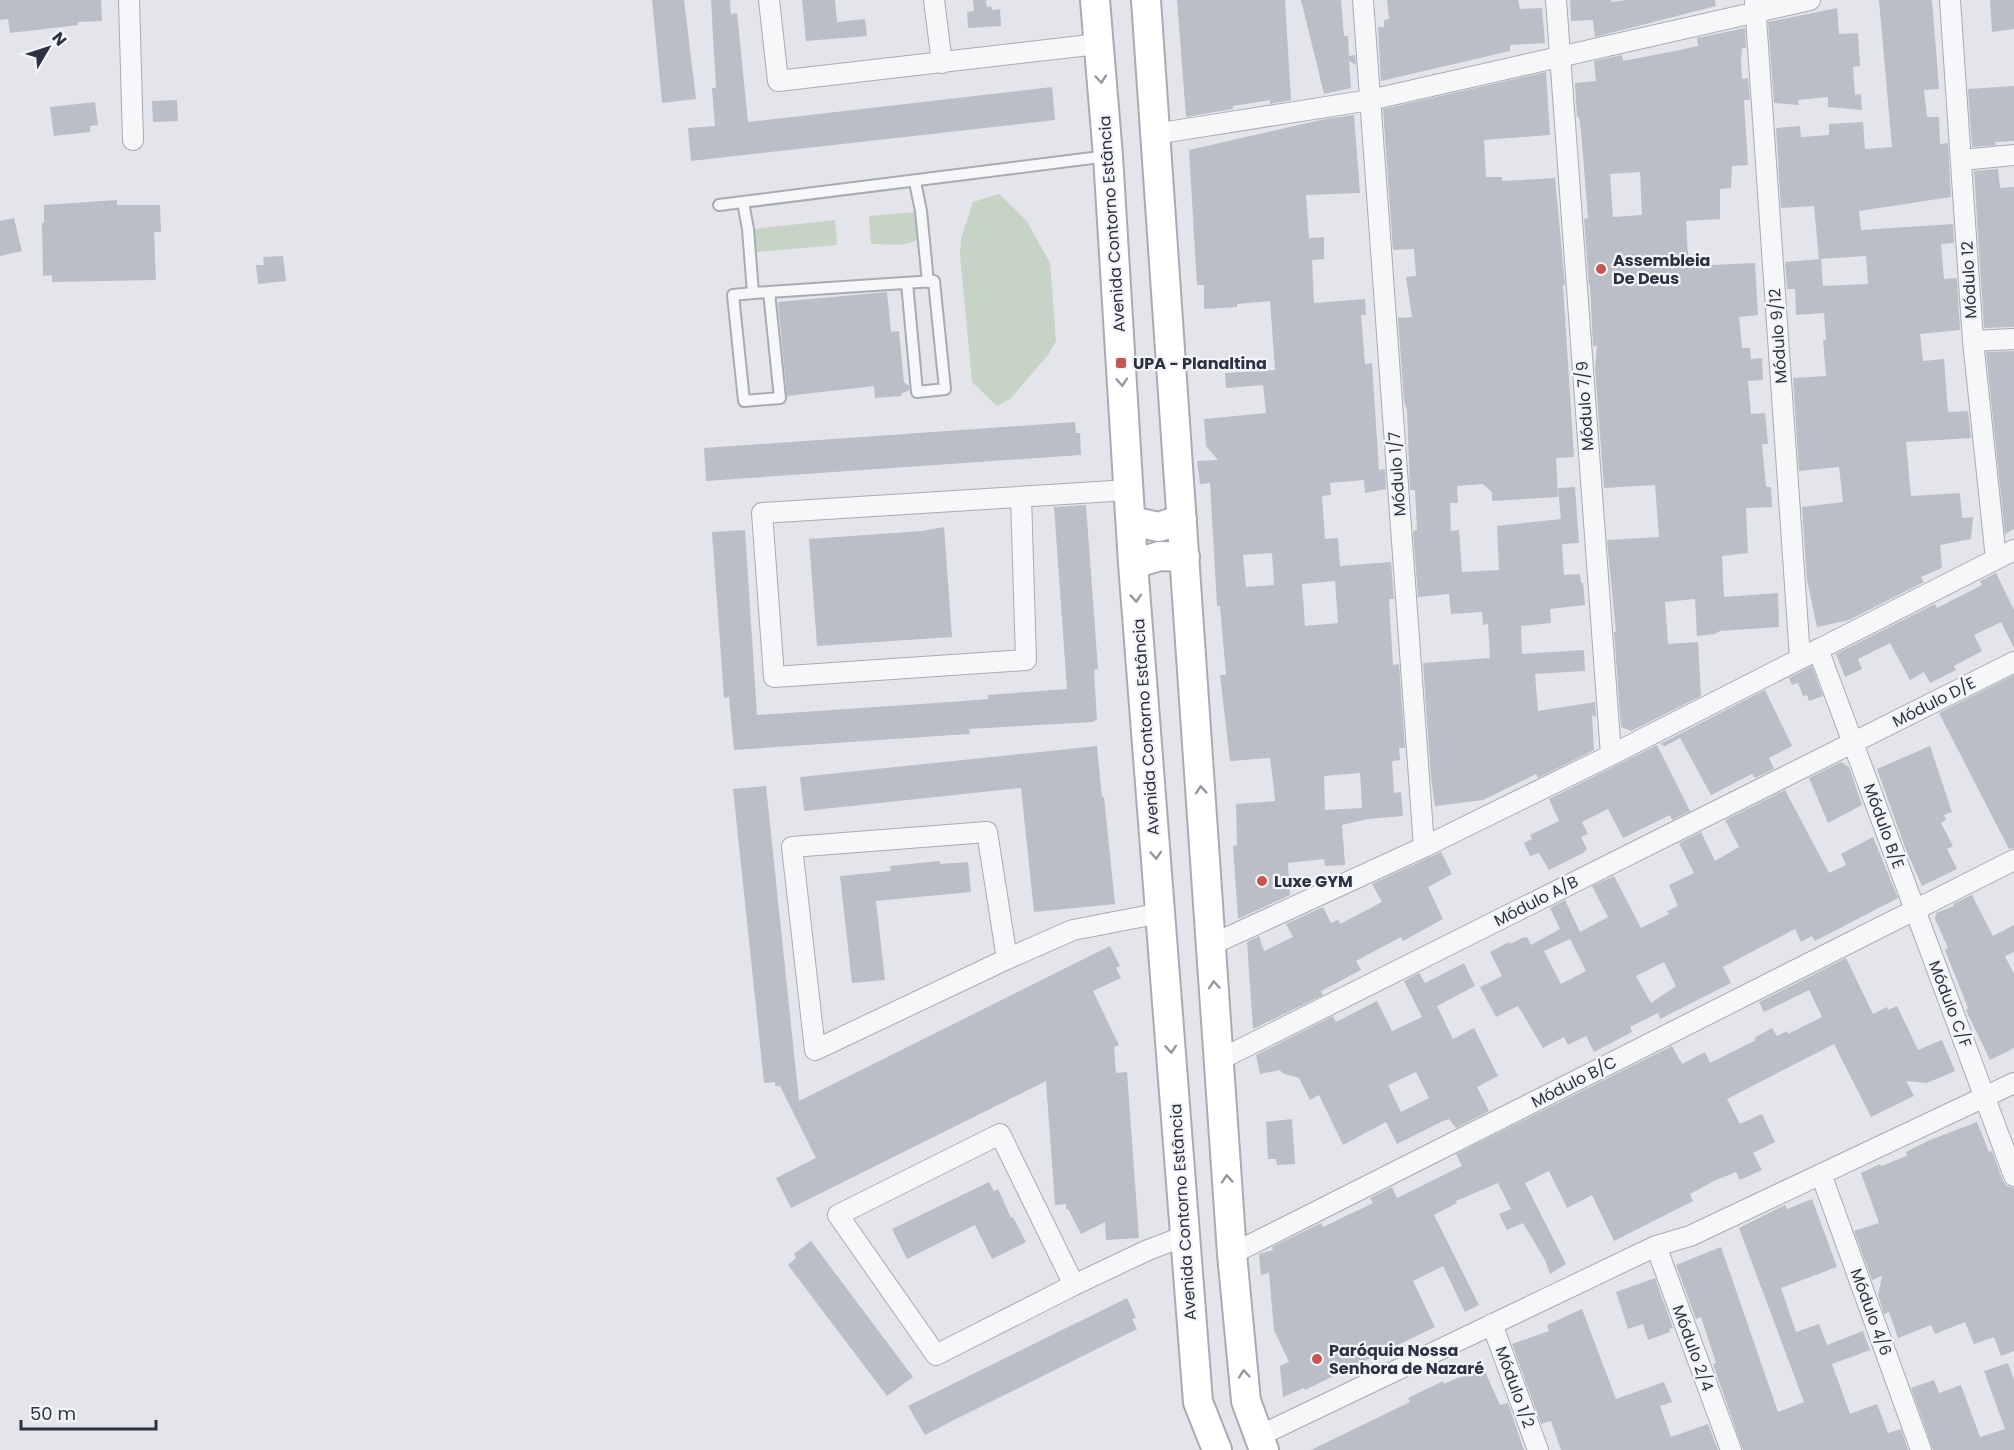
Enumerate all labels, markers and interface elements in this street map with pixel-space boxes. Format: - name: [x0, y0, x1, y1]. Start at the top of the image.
- north arrow: [18, 18, 78, 78]
- text: N: [47, 27, 72, 51]
- one-way arrow: [1094, 75, 1107, 84]
- street label: Avenida Contorno Estância: [1093, 115, 1131, 333]
- street label: Módulo 12: [1955, 241, 1983, 319]
- place label: Assembleia De Deus: [1613, 249, 1710, 290]
- marker: Assembleia De Deus: [1594, 262, 1608, 276]
- street label: Módulo 9/12: [1763, 288, 1793, 384]
- place label: UPA - Planaltina: [1133, 352, 1267, 375]
- marker: UPA - Planaltina: [1114, 356, 1128, 370]
- street label: Módulo 7/9: [1570, 360, 1600, 452]
- one-way arrow: [1115, 378, 1128, 387]
- street label: Módulo 1/7: [1383, 431, 1411, 517]
- one-way arrow: [1129, 593, 1142, 602]
- street label: Avenida Contorno Estância: [1127, 618, 1165, 836]
- street label: Módulo D/E: [1888, 671, 1980, 733]
- street label: Módulo B/E: [1858, 780, 1910, 872]
- one-way arrow: [1194, 786, 1207, 795]
- one-way arrow: [1149, 850, 1162, 859]
- place label: Luxe GYM: [1274, 870, 1353, 893]
- street label: Módulo A/B: [1490, 870, 1582, 932]
- marker: Luxe GYM: [1255, 874, 1269, 888]
- street label: Módulo C/F: [1923, 957, 1977, 1051]
- one-way arrow: [1208, 980, 1221, 989]
- one-way arrow: [1164, 1045, 1177, 1054]
- street label: Módulo B/C: [1527, 1051, 1621, 1113]
- street label: Avenida Contorno Estância: [1164, 1103, 1202, 1321]
- one-way arrow: [1221, 1175, 1234, 1184]
- street label: Módulo 4/6: [1845, 1265, 1897, 1359]
- street label: Módulo 2/4: [1667, 1302, 1719, 1394]
- place label: Paróquia Nossa Senhora de Nazaré: [1329, 1339, 1484, 1380]
- street label: Módulo 1/2: [1490, 1343, 1540, 1431]
- marker: Paróquia Nossa Senhora de Nazaré: [1310, 1352, 1324, 1366]
- one-way arrow: [1238, 1369, 1251, 1378]
- scale bar: [21, 1393, 156, 1431]
- text: 50 m: [30, 1401, 76, 1426]

